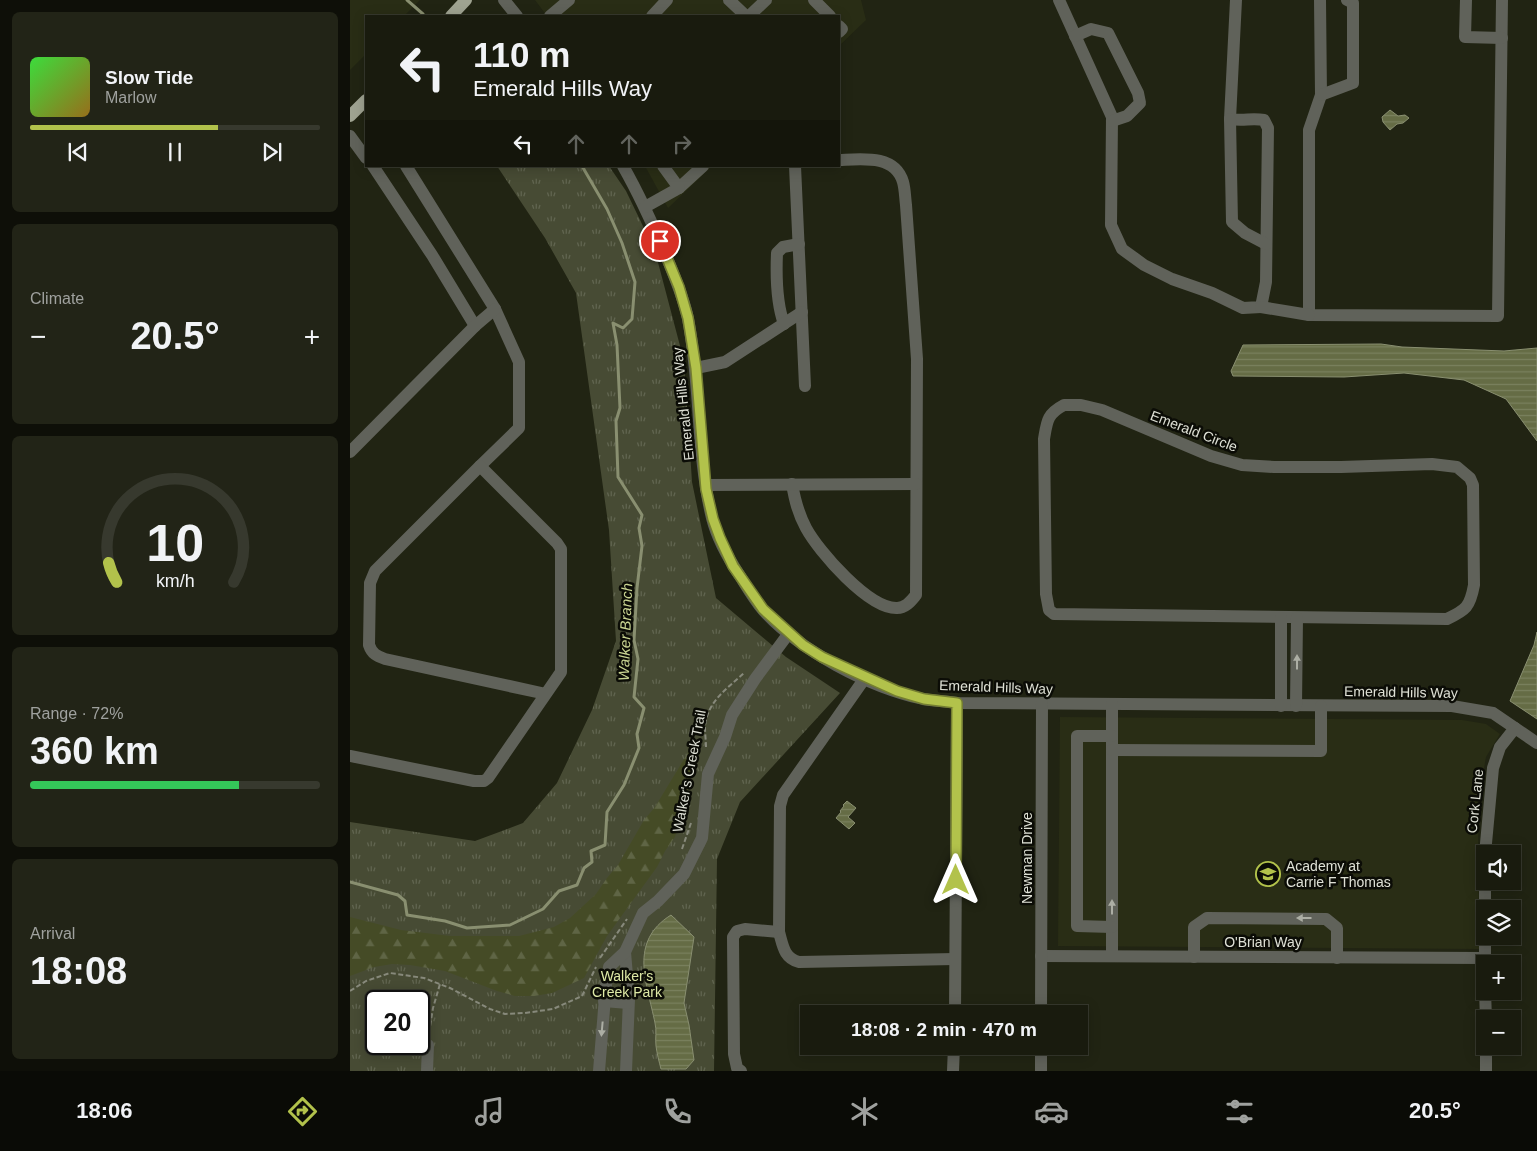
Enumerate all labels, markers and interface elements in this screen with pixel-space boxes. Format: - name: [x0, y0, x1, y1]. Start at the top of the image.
- icon: left: [390, 35, 455, 100]
- text: 110 m: [473, 35, 570, 74]
- text: Slow Tide: [105, 67, 193, 88]
- text: Emerald Hills Way: [473, 76, 652, 101]
- text: Marlow: [105, 89, 157, 106]
- icon: left: [509, 130, 537, 158]
- icon: ahead: [562, 130, 590, 158]
- icon: ahead: [615, 130, 643, 158]
- icon: right: [668, 130, 696, 158]
- icon: previous: [64, 138, 92, 166]
- icon: pause: [161, 138, 189, 166]
- icon: next: [258, 138, 286, 166]
- pin: [639, 220, 681, 262]
- icon: arrive: [646, 227, 674, 255]
- text: Climate: [30, 290, 84, 307]
- text: 20.5°: [130, 315, 220, 357]
- text: −: [30, 321, 46, 352]
- text: +: [304, 321, 320, 352]
- street label: Emerald Hills Way: [669, 347, 697, 461]
- street label: Emerald Circle: [1148, 407, 1240, 455]
- text: 10: [146, 514, 204, 572]
- text: km/h: [156, 571, 194, 591]
- water label: Walker Branch: [615, 583, 635, 681]
- one-way arrow: [1293, 654, 1301, 670]
- street label: Emerald Hills Way: [939, 677, 1053, 697]
- street label: Emerald Hills Way: [1344, 683, 1458, 701]
- text: Range · 72%: [30, 705, 123, 722]
- street label: Walker's Creek Trail: [669, 708, 709, 834]
- text: 360 km: [30, 730, 159, 772]
- street label: Cork Lane: [1464, 768, 1486, 834]
- street label: Newman Drive: [1019, 812, 1035, 904]
- map controls: [1476, 845, 1521, 1055]
- button: sound: [1476, 845, 1521, 890]
- position arrow: [929, 853, 981, 905]
- place label: Academy at Carrie F Thomas: [1286, 858, 1391, 890]
- school or university icon: Academy at Carrie F Thomas: [1255, 861, 1281, 887]
- one-way arrow: [1108, 899, 1116, 915]
- button: layers: [1476, 900, 1521, 945]
- one-way arrow: [1296, 914, 1312, 922]
- text: Arrival: [30, 925, 75, 942]
- street label: O'Brian Way: [1224, 934, 1302, 950]
- text: 18:08: [30, 950, 127, 992]
- button: +: [1476, 955, 1521, 1000]
- park label: Walker's Creek Park: [592, 968, 663, 1000]
- speed limit sign: 20: [365, 990, 430, 1055]
- button: −: [1476, 1010, 1521, 1055]
- text: 18:08 · 2 min · 470 m: [851, 1019, 1037, 1040]
- one-way arrow: [598, 1021, 606, 1037]
- icon: directions: [285, 1094, 320, 1129]
- icon: music: [472, 1094, 507, 1129]
- icon: phone: [660, 1094, 695, 1129]
- icon: climate: [847, 1094, 882, 1129]
- icon: car: [1034, 1094, 1069, 1129]
- icon: filters: [1222, 1094, 1257, 1129]
- text: 18:06: [76, 1098, 132, 1123]
- text: 20.5°: [1409, 1098, 1461, 1123]

